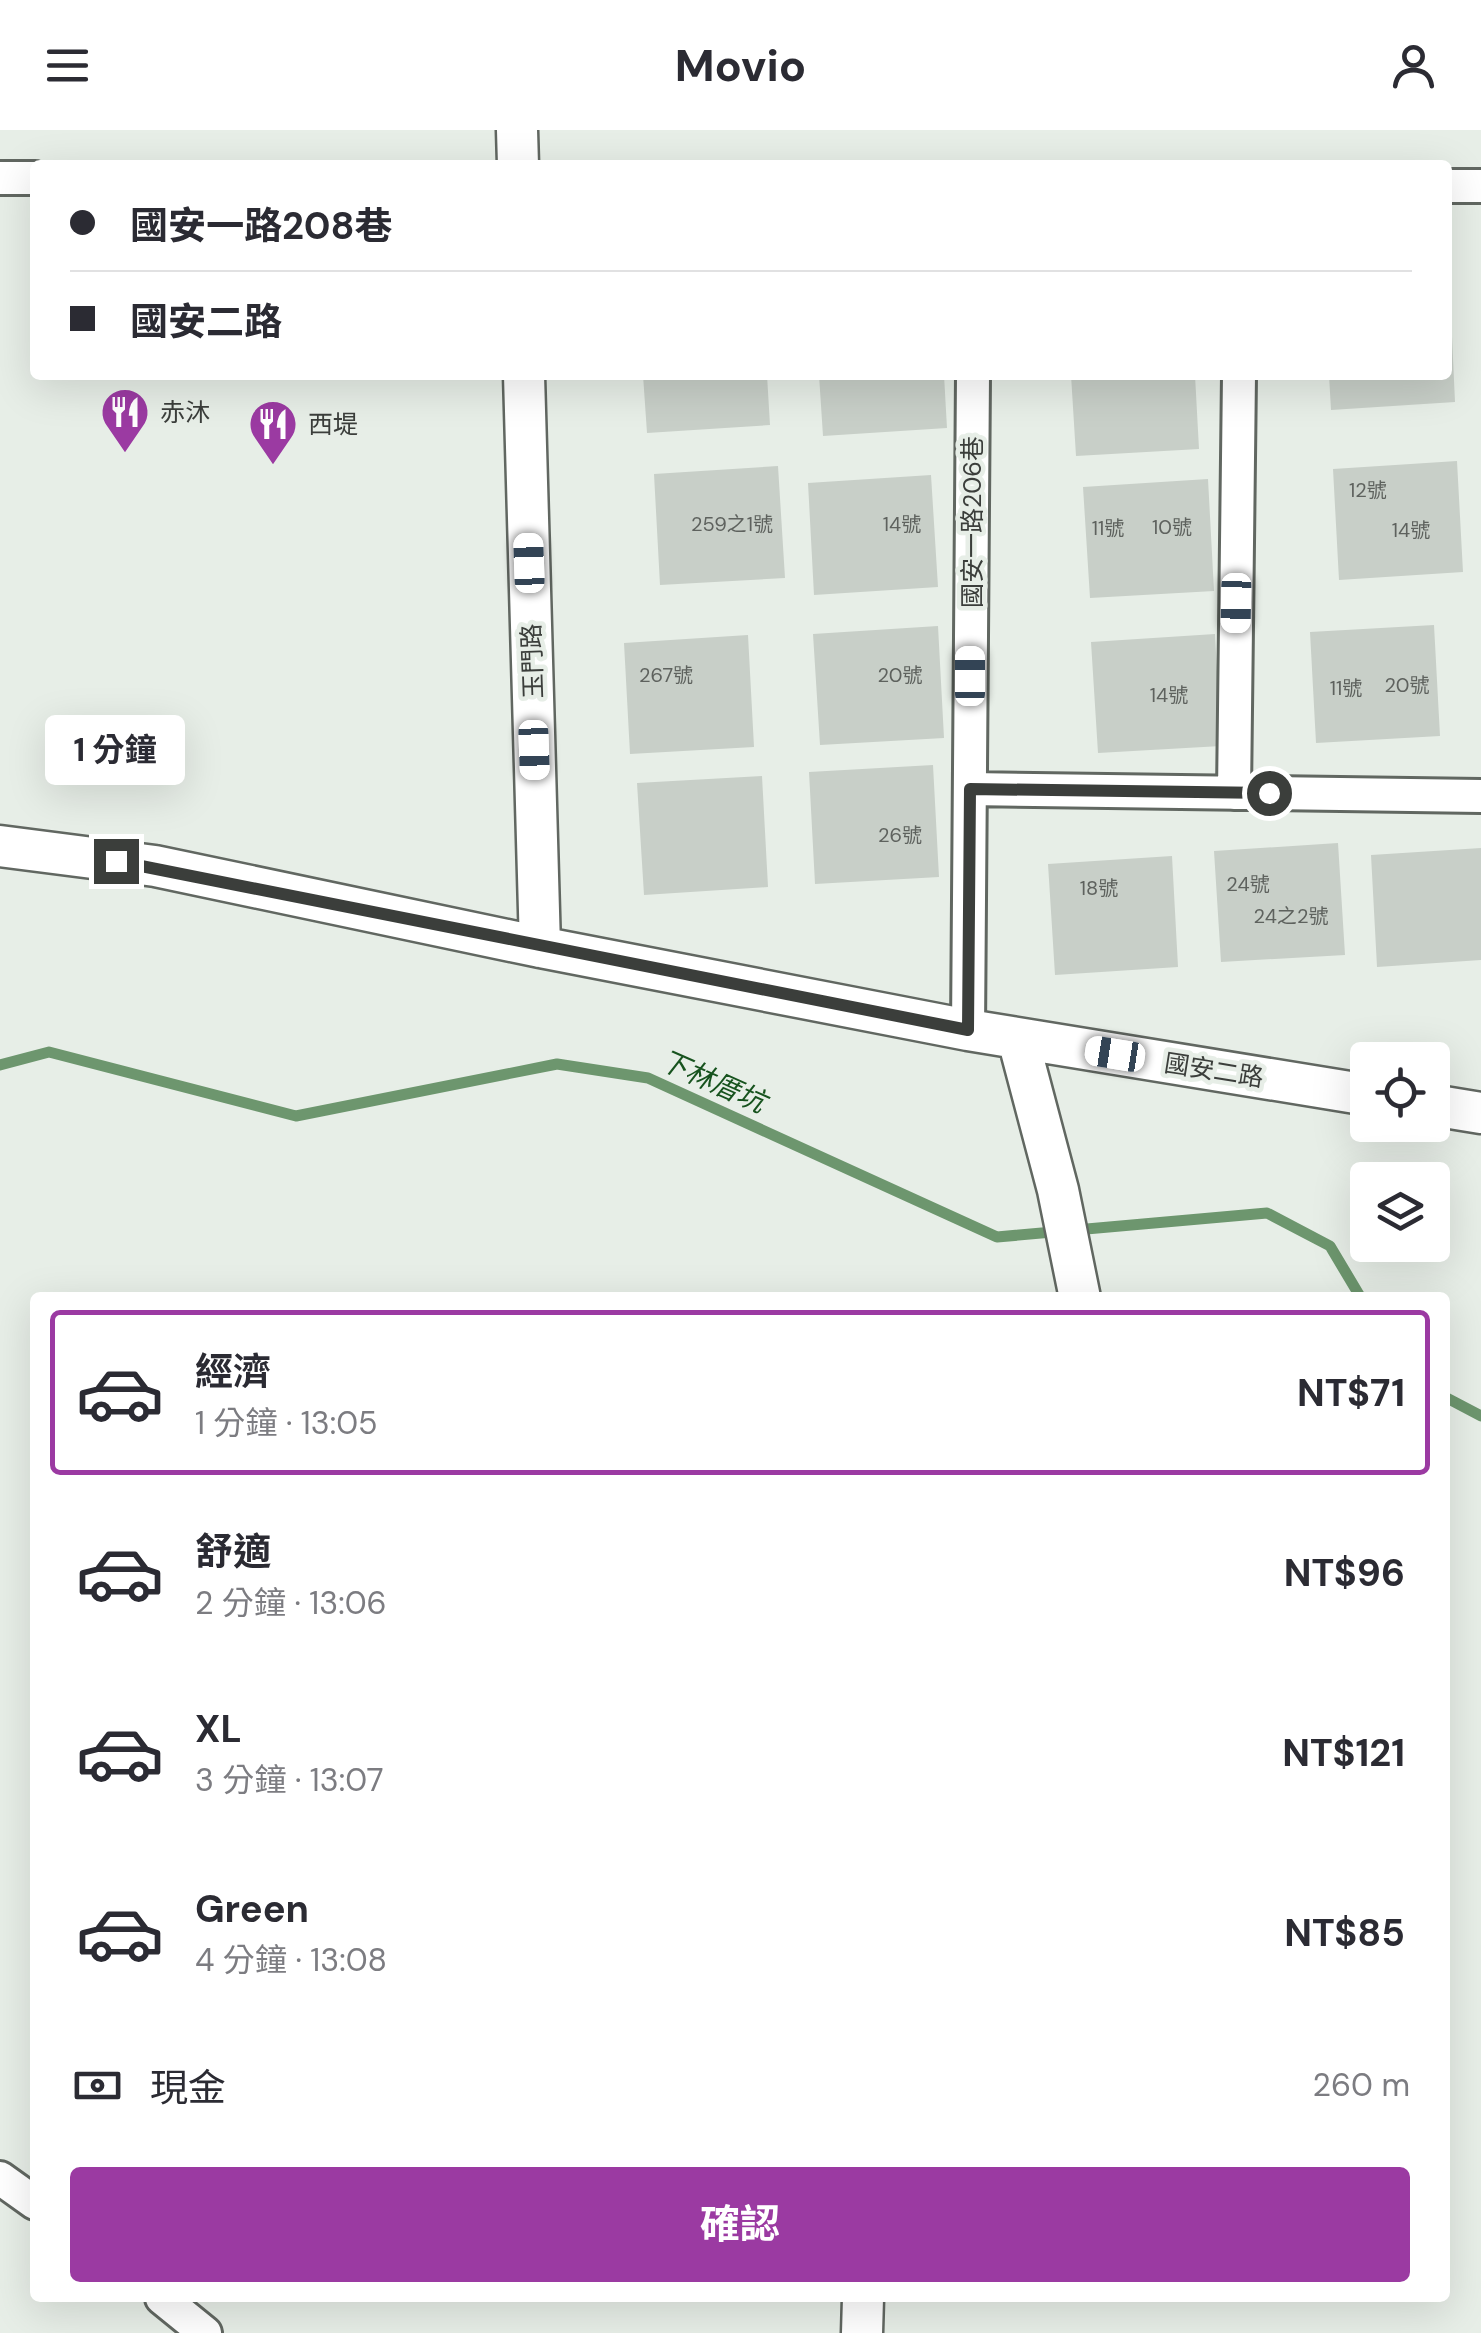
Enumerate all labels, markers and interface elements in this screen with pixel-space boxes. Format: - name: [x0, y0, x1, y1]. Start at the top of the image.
- text: Movio: [675, 36, 806, 95]
- icon: menu: [40, 38, 95, 93]
- icon: person: [1386, 38, 1441, 93]
- text: 國安一路208巷: [130, 201, 393, 251]
- text: 國安二路: [130, 297, 282, 347]
- restaurant icon: 赤沐: [99, 386, 151, 454]
- place label: 赤沐: [160, 396, 210, 429]
- restaurant icon: 西堤: [247, 398, 299, 466]
- place label: 西堤: [308, 408, 358, 441]
- street label: 國安一路206巷: [956, 436, 989, 608]
- house number: 12號: [1349, 477, 1387, 503]
- house number: 259之1號: [691, 511, 773, 537]
- house number: 14號: [883, 511, 921, 537]
- house number: 10號: [1152, 514, 1192, 540]
- house number: 11號: [1092, 515, 1124, 541]
- house number: 14號: [1392, 517, 1430, 543]
- car: [513, 532, 545, 594]
- car: [1220, 573, 1252, 633]
- street label: 玉門路: [515, 623, 550, 699]
- car: [955, 646, 985, 706]
- house number: 267號: [639, 662, 693, 688]
- house number: 20號: [878, 662, 923, 688]
- house number: 20號: [1385, 672, 1430, 698]
- house number: 11號: [1330, 675, 1362, 701]
- house number: 14號: [1150, 682, 1188, 708]
- callout: 1 分鐘: [46, 716, 186, 786]
- car: [518, 719, 550, 781]
- text: 1 分鐘: [73, 729, 157, 771]
- route start: [1247, 771, 1292, 816]
- house number: 26號: [878, 822, 922, 848]
- route end: [94, 839, 139, 884]
- house number: 24號: [1226, 871, 1270, 897]
- house number: 18號: [1080, 875, 1118, 901]
- house number: 24之2號: [1254, 903, 1328, 929]
- car: [1083, 1034, 1147, 1074]
- water label: 下林厝坑: [654, 1042, 775, 1123]
- map controls: [1350, 1042, 1450, 1262]
- button: locate: [1350, 1042, 1450, 1142]
- street label: 國安二路: [1162, 1046, 1266, 1095]
- button: layers: [1350, 1162, 1450, 1262]
- text: 經濟: [195, 1347, 271, 1397]
- icon: car: [75, 1348, 165, 1438]
- text: NT$71: [1297, 1368, 1405, 1418]
- text: 1 分鐘 · 13:05: [195, 1402, 378, 1444]
- text: 舒適: [195, 1527, 271, 1577]
- icon: car: [75, 1528, 165, 1618]
- text: NT$96: [1284, 1548, 1405, 1598]
- text: 2 分鐘 · 13:06: [195, 1582, 387, 1624]
- text: XL: [195, 1704, 242, 1754]
- icon: car: [75, 1708, 165, 1798]
- text: NT$121: [1282, 1728, 1405, 1778]
- text: 3 分鐘 · 13:07: [195, 1759, 384, 1801]
- text: Green: [195, 1884, 309, 1934]
- icon: car: [75, 1888, 165, 1978]
- text: NT$85: [1284, 1908, 1405, 1958]
- text: 4 分鐘 · 13:08: [195, 1939, 387, 1981]
- icon: cash: [70, 2058, 125, 2113]
- text: 現金: [150, 2063, 226, 2113]
- text: 260 m: [1313, 2064, 1410, 2106]
- button: 確認: [70, 2167, 1410, 2282]

